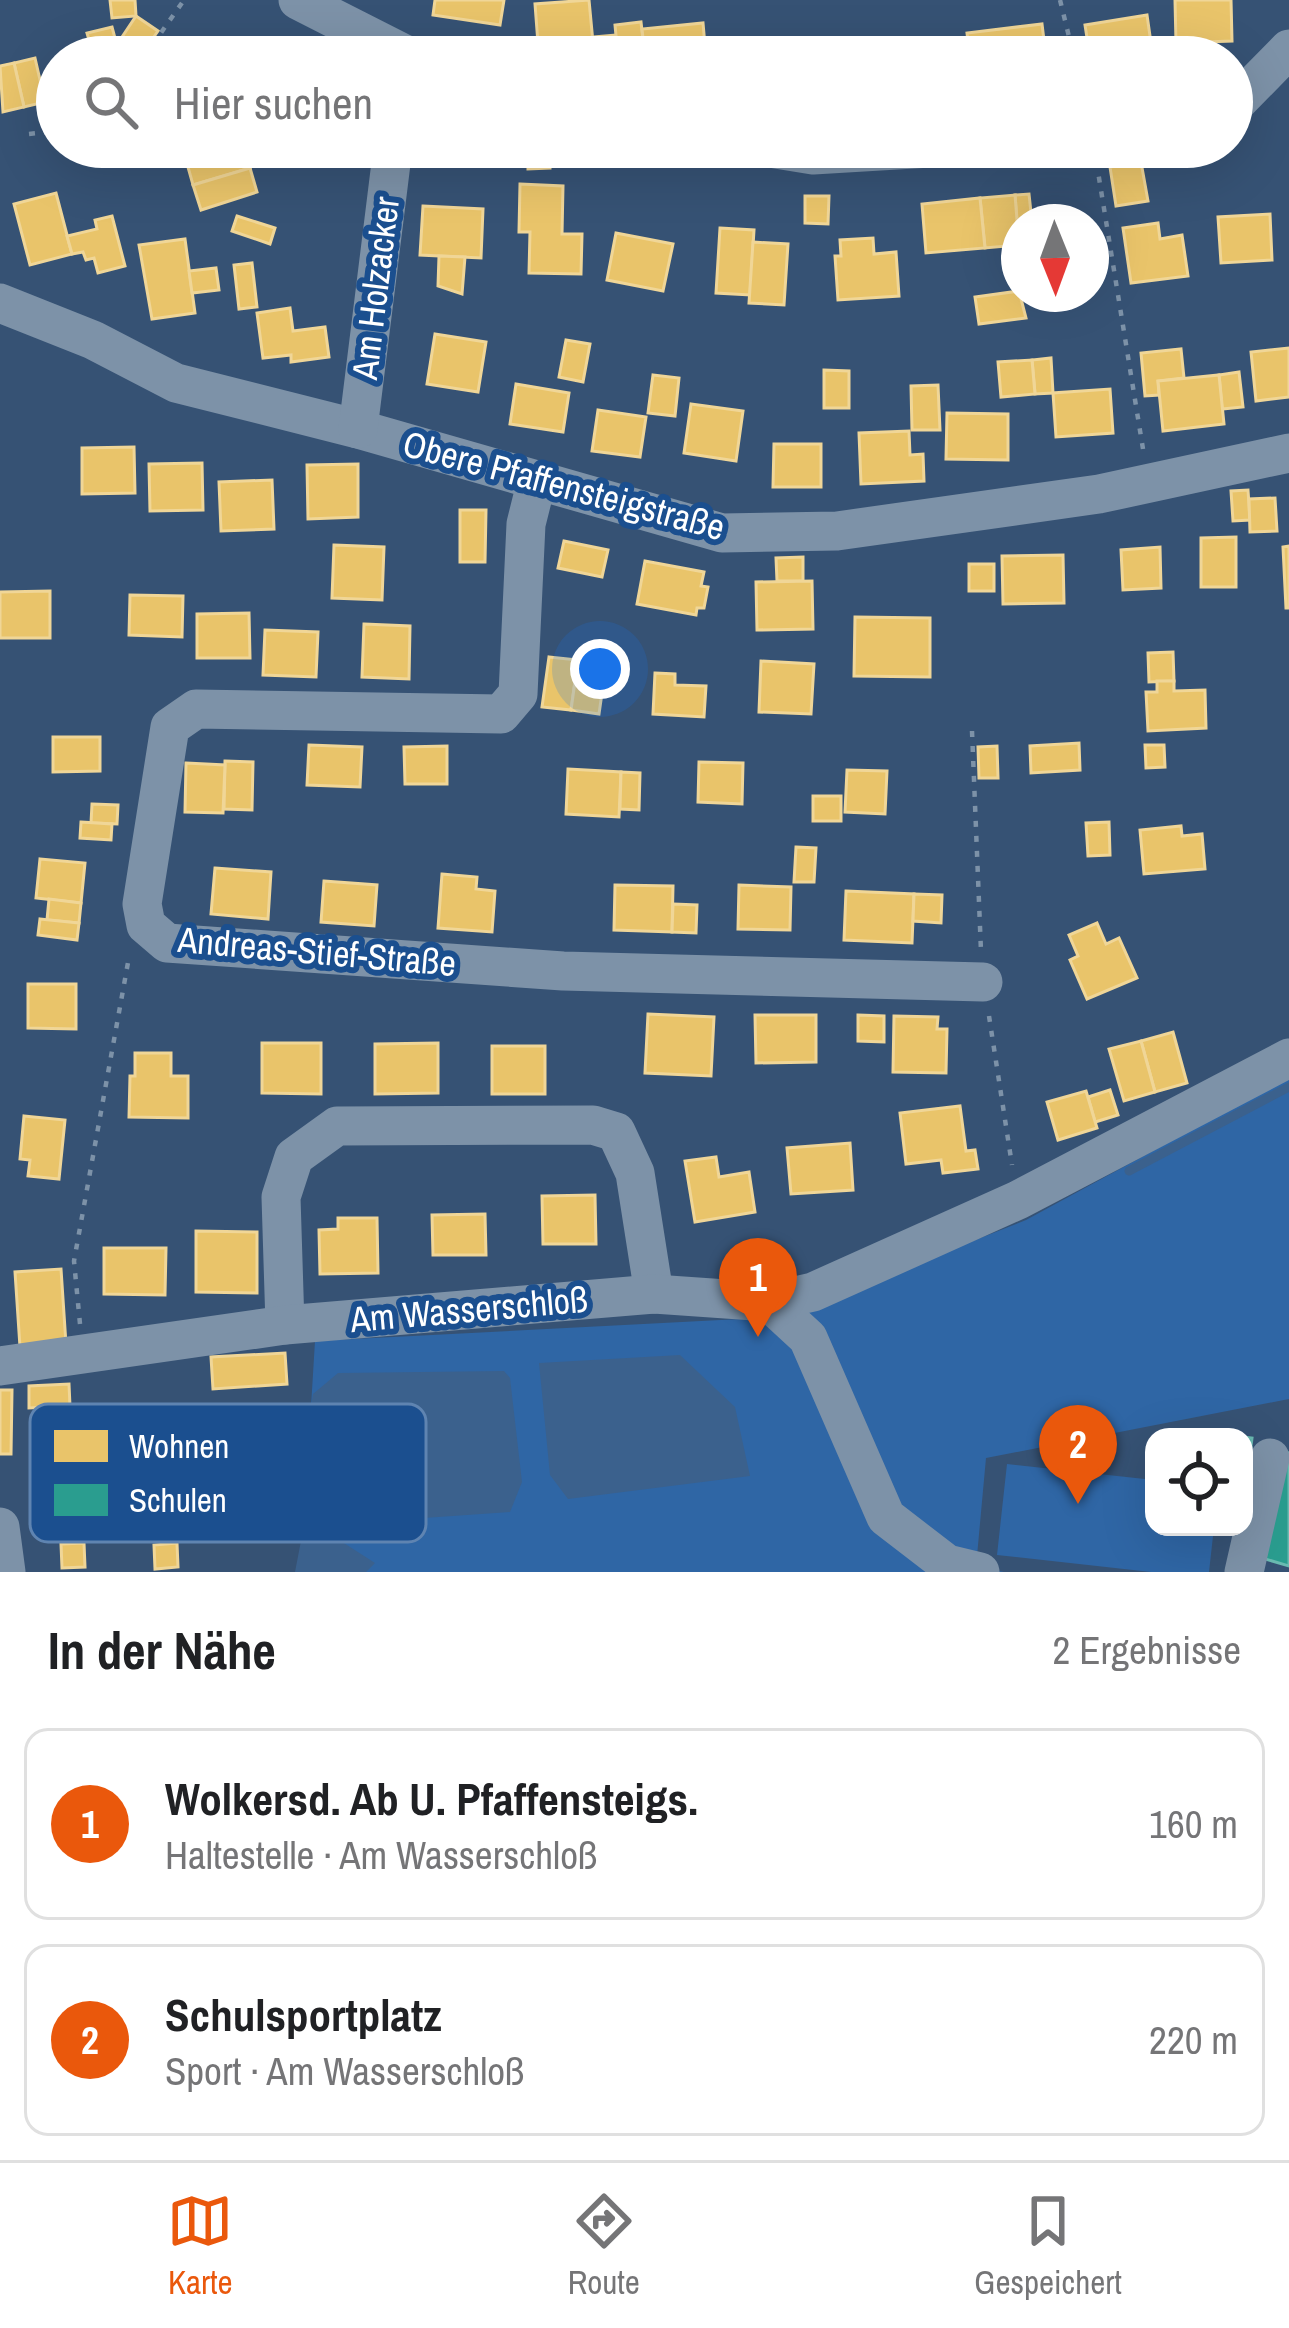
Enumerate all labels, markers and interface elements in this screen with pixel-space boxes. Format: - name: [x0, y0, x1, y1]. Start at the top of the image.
- search box: [36, 36, 1253, 168]
- icon: search: [78, 69, 144, 135]
- text: Hier suchen: [174, 72, 373, 133]
- street label: Am Holzacker: [340, 194, 410, 383]
- north arrow: [1001, 204, 1109, 312]
- street label: Obere Pfaffensteigstraße: [398, 419, 730, 551]
- your location: [570, 639, 630, 699]
- street label: Andreas-Stief-Straße: [175, 915, 458, 987]
- pin: 1: [719, 1238, 797, 1337]
- street label: Am Wasserschloß: [347, 1275, 590, 1343]
- legend: [30, 1404, 426, 1542]
- pin: 2: [1039, 1405, 1117, 1504]
- text: Wohnen: [129, 1424, 229, 1468]
- map controls: [1145, 1428, 1253, 1536]
- button: locate: [1145, 1428, 1253, 1536]
- text: Schulen: [129, 1478, 227, 1522]
- text: In der Nähe: [48, 1616, 276, 1685]
- text: 2 Ergebnisse: [1053, 1624, 1241, 1676]
- text: Wolkersd. Ab U. Pfaffensteigs.: [165, 1768, 698, 1829]
- text: 1: [81, 1798, 99, 1850]
- text: 160 m: [1149, 1798, 1238, 1850]
- text: Haltestelle · Am Wasserschloß: [165, 1829, 597, 1881]
- text: Schulsportplatz: [165, 1984, 442, 2045]
- text: 2: [81, 2014, 99, 2066]
- text: 220 m: [1149, 2014, 1238, 2066]
- text: Sport · Am Wasserschloß: [165, 2045, 525, 2097]
- tab: Karte: [167, 2188, 233, 2304]
- tab: Route: [568, 2188, 640, 2304]
- tab: Gespeichert: [974, 2188, 1122, 2304]

